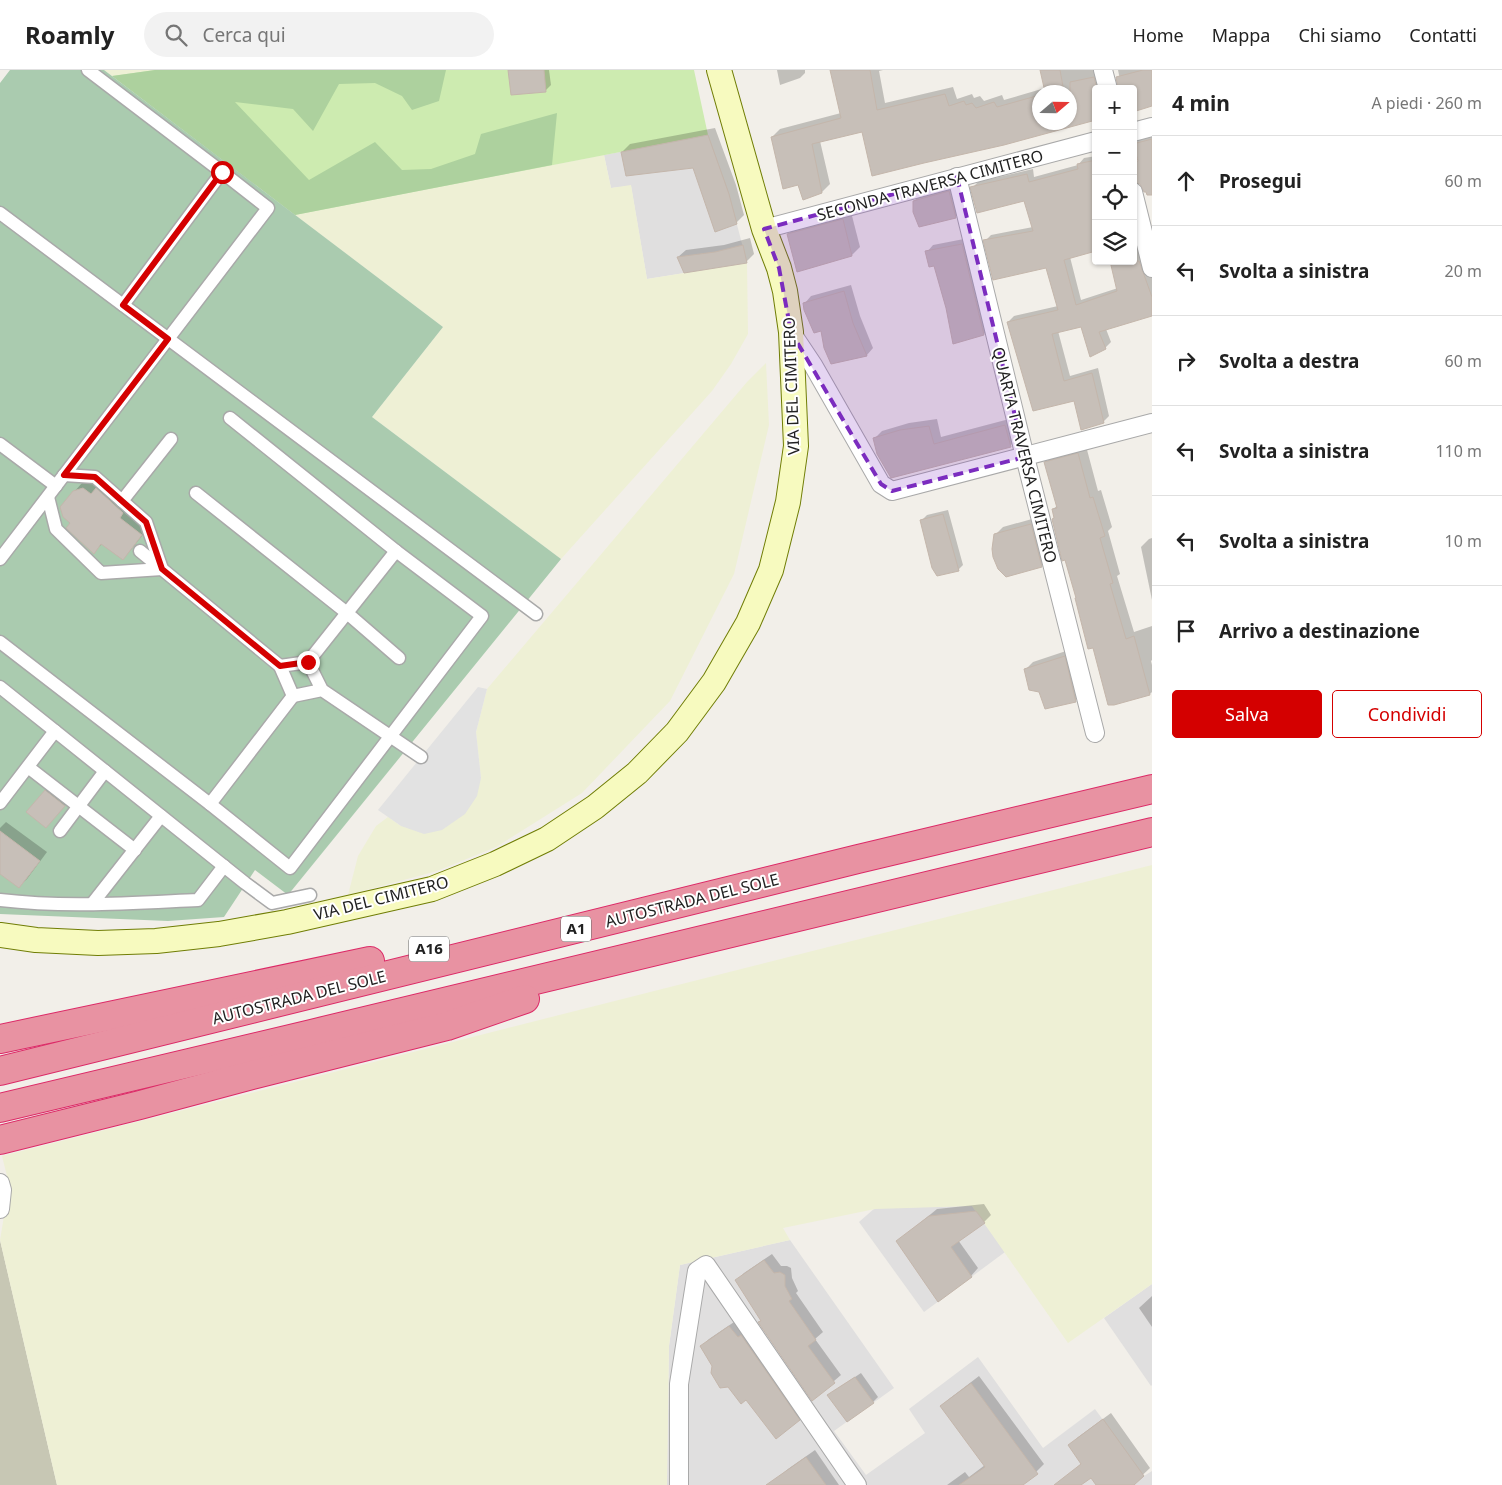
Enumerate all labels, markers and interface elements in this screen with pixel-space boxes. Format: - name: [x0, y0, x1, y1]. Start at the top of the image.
- search box: [144, 12, 494, 57]
- text: Roamly: [25, 18, 114, 51]
- icon: search: [162, 21, 190, 49]
- text: Cerca qui: [202, 22, 286, 48]
- text: Home: [1133, 23, 1184, 47]
- text: Mappa: [1212, 23, 1270, 47]
- text: Chi siamo: [1298, 23, 1381, 47]
- text: Contatti: [1409, 23, 1477, 47]
- north arrow: [1032, 85, 1077, 130]
- map controls: [1092, 85, 1137, 265]
- button: +: [1092, 85, 1137, 130]
- text: 4 min: [1172, 89, 1230, 117]
- text: A piedi · 260 m: [1371, 92, 1482, 114]
- button: −: [1092, 130, 1137, 175]
- street label: SECONDA TRAVERSA CIMITERO: [814, 144, 1046, 226]
- route start: [211, 161, 234, 184]
- icon: ahead: [1172, 167, 1200, 195]
- text: Prosegui: [1219, 168, 1302, 194]
- text: 60 m: [1445, 170, 1482, 192]
- button: locate: [1092, 175, 1137, 220]
- button: layers: [1092, 220, 1137, 265]
- icon: left: [1172, 257, 1200, 285]
- text: Svolta a sinistra: [1219, 258, 1369, 284]
- text: 20 m: [1445, 260, 1482, 282]
- street label: VIA DEL CIMITERO: [778, 317, 804, 455]
- street label: QUARTA TRAVERSA CIMITERO: [987, 345, 1063, 565]
- icon: right: [1172, 347, 1200, 375]
- text: Svolta a destra: [1219, 348, 1359, 374]
- text: 60 m: [1445, 350, 1482, 372]
- icon: left: [1172, 437, 1200, 465]
- text: Svolta a sinistra: [1219, 438, 1369, 464]
- text: 110 m: [1435, 440, 1482, 462]
- icon: left: [1172, 527, 1200, 555]
- text: Svolta a sinistra: [1219, 528, 1369, 554]
- text: 10 m: [1445, 530, 1482, 552]
- icon: arrive: [1172, 617, 1200, 645]
- text: Arrivo a destinazione: [1219, 618, 1420, 644]
- route end: [297, 651, 320, 674]
- button: Salva: [1172, 690, 1322, 738]
- button: Condividi: [1332, 690, 1482, 738]
- street label: AUTOSTRADA DEL SOLE: [603, 868, 781, 932]
- street label: VIA DEL CIMITERO: [311, 871, 451, 925]
- road number: A1: [561, 916, 591, 942]
- road number: A16: [409, 936, 449, 962]
- street label: AUTOSTRADA DEL SOLE: [210, 965, 388, 1029]

